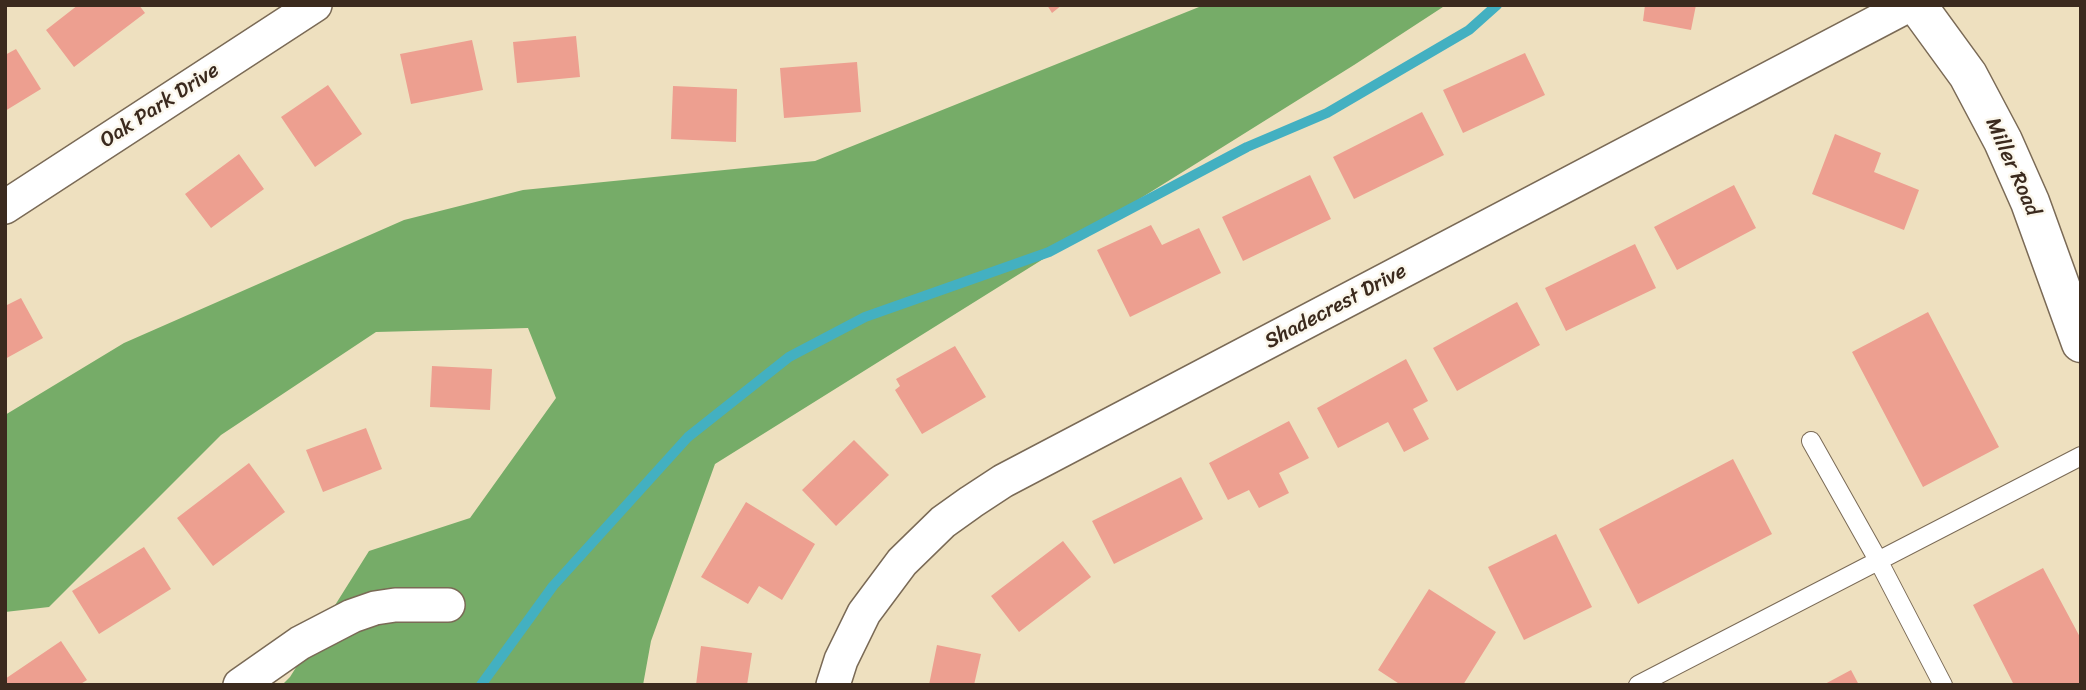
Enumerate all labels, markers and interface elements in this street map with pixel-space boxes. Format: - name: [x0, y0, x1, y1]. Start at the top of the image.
- street label: Oak Park Drive: [96, 58, 224, 154]
- street label: Miller Road: [1979, 114, 2045, 220]
- street label: Shadecrest Drive: [1261, 259, 1411, 355]

